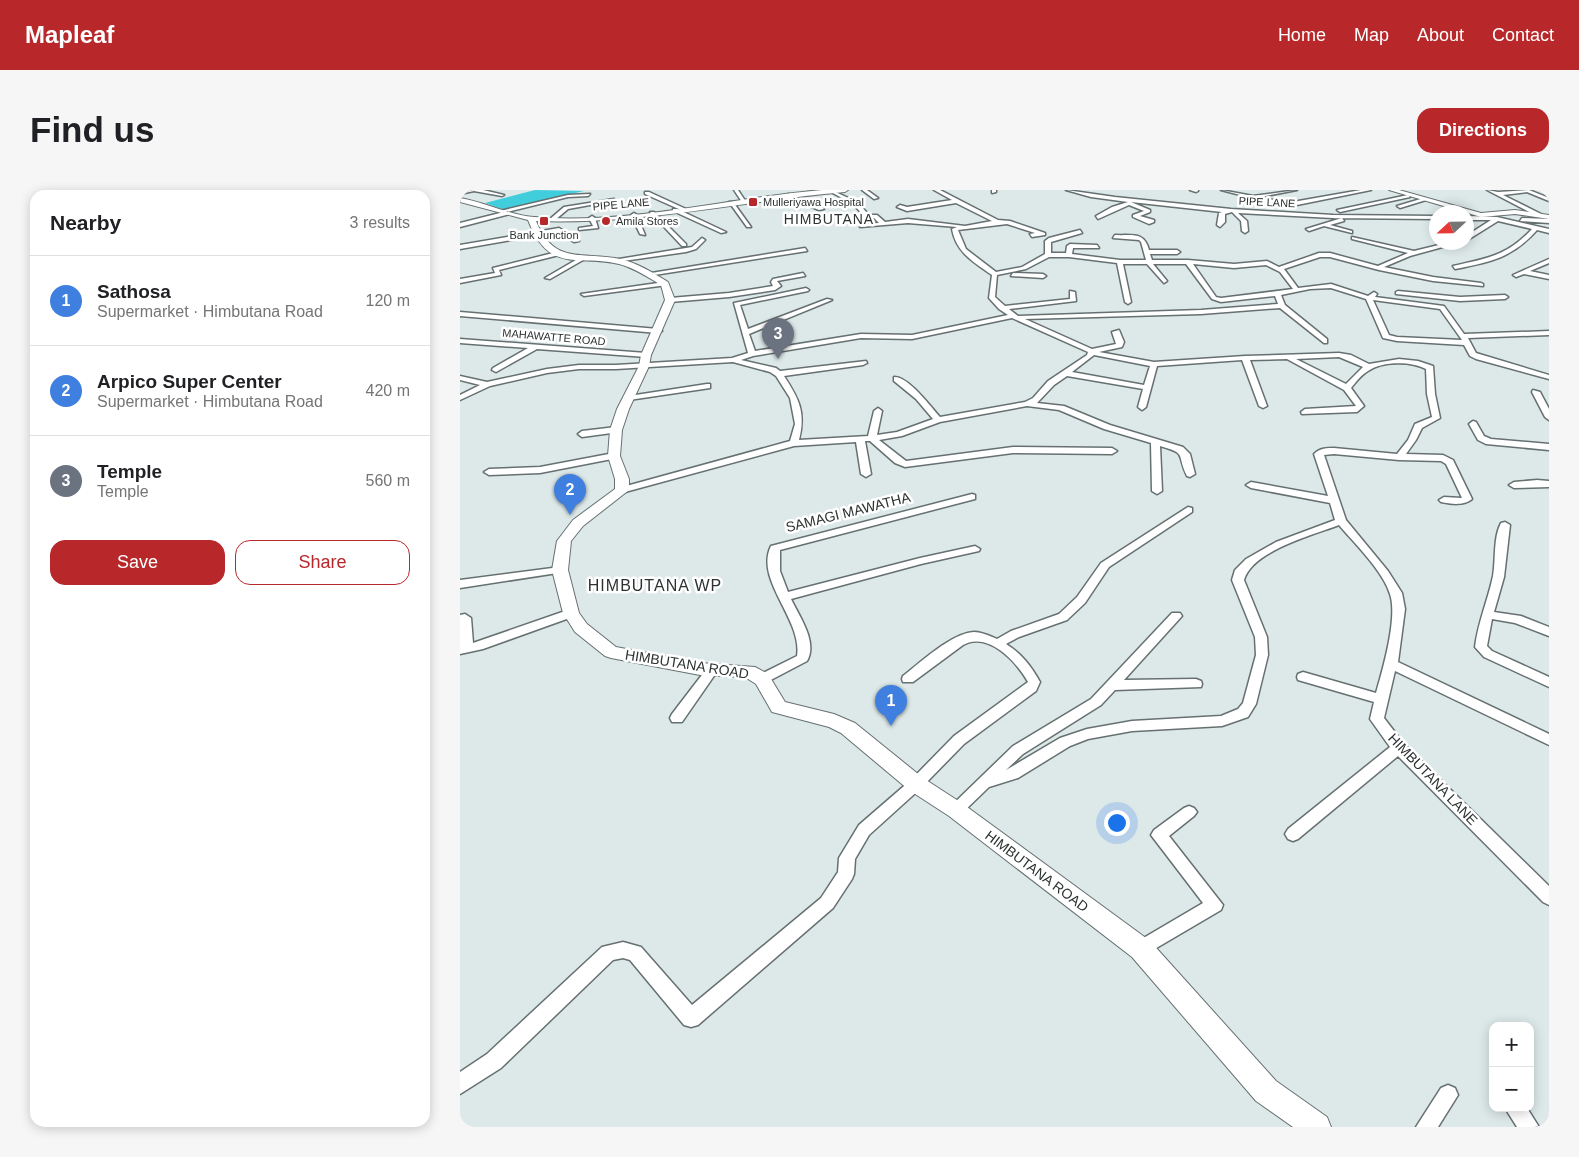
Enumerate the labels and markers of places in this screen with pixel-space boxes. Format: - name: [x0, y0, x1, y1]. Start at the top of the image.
- marker: Mulleriyawa Hospital: [747, 196, 759, 208]
- place label: Mulleriyawa Hospital: [763, 196, 864, 208]
- marker: Bank Junction: [538, 215, 550, 227]
- marker: Amila Stores: [600, 215, 612, 227]
- place label: Amila Stores: [616, 215, 679, 227]
- place label: Bank Junction: [509, 229, 579, 241]
- pin: 3: [762, 318, 794, 359]
- pin: 2: [554, 474, 586, 515]
- pin: 1: [875, 685, 907, 726]

